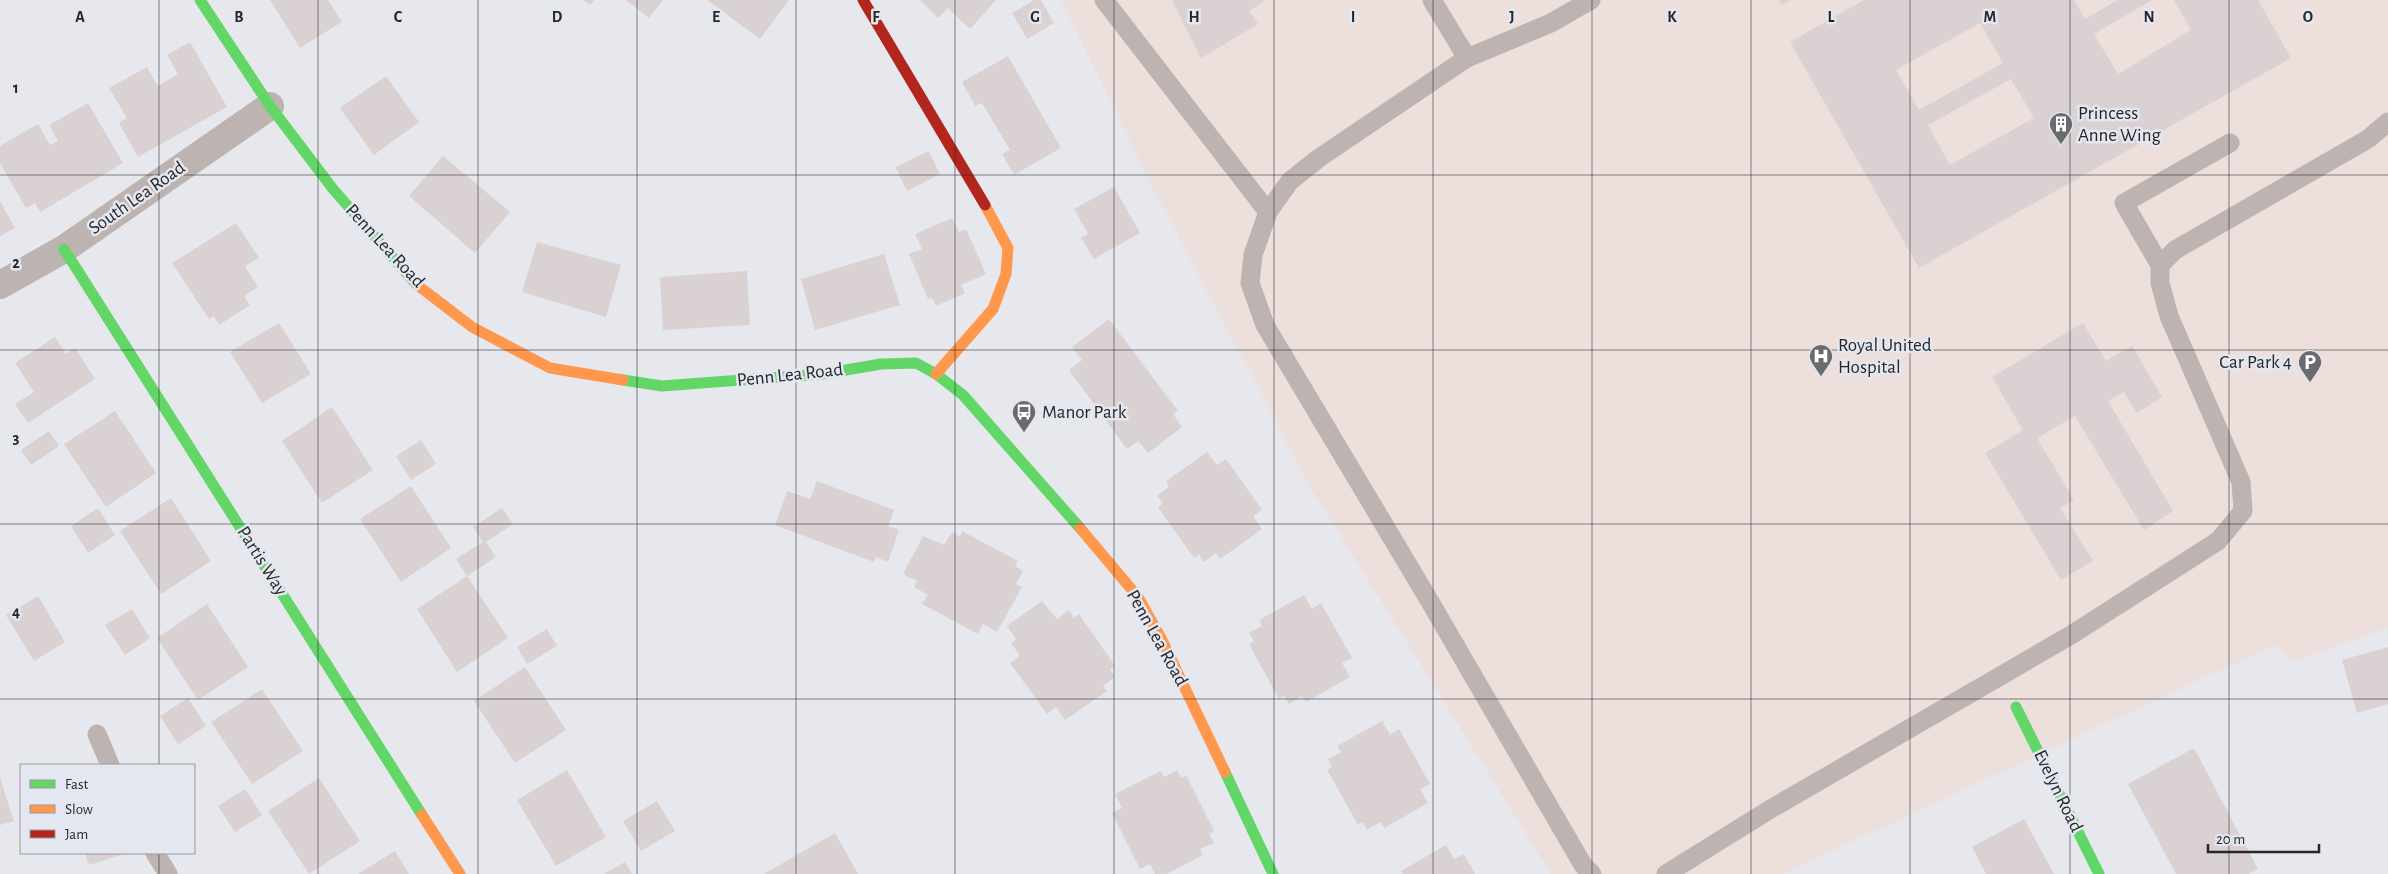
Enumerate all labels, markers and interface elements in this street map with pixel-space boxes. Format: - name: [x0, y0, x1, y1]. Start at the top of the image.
- text: A: [75, 9, 85, 25]
- text: B: [234, 9, 244, 25]
- text: C: [394, 9, 403, 25]
- text: D: [552, 9, 563, 25]
- text: E: [712, 9, 720, 25]
- text: F: [872, 9, 880, 25]
- text: G: [1030, 9, 1040, 25]
- text: H: [1188, 9, 1200, 25]
- text: I: [1351, 9, 1355, 25]
- text: J: [1509, 9, 1515, 25]
- text: K: [1667, 9, 1677, 25]
- text: L: [1828, 9, 1835, 25]
- text: M: [1984, 9, 1996, 25]
- text: N: [2143, 9, 2155, 25]
- text: O: [2303, 9, 2313, 25]
- text: 1: [13, 80, 19, 96]
- place label: Princess Anne Wing: [2078, 104, 2161, 145]
- building icon: Princess Anne Wing: [2048, 111, 2074, 145]
- street label: South Lea Road: [85, 158, 189, 238]
- street label: Penn Lea Road: [342, 201, 428, 292]
- text: 2: [12, 255, 20, 271]
- place label: Royal United Hospital: [1838, 336, 1932, 377]
- hospital icon: Royal United Hospital: [1808, 343, 1834, 377]
- parking icon: Car Park 4: [2297, 349, 2323, 383]
- place label: Car Park 4: [2219, 353, 2292, 372]
- street label: Penn Lea Road: [736, 360, 844, 390]
- bus stop icon: Manor Park: [1011, 399, 1037, 433]
- place label: Manor Park: [1042, 403, 1127, 422]
- text: 3: [13, 430, 20, 446]
- street label: Partis Way: [233, 523, 291, 599]
- street label: Penn Lea Road: [1123, 587, 1191, 689]
- text: 4: [12, 604, 20, 620]
- street label: Evelyn Road: [2030, 747, 2086, 835]
- legend: [20, 764, 195, 854]
- text: Fast: [65, 777, 89, 792]
- text: Slow: [65, 802, 93, 817]
- scale bar: [2208, 822, 2319, 854]
- text: Jam: [65, 827, 88, 842]
- text: 20 m: [2216, 832, 2245, 847]

